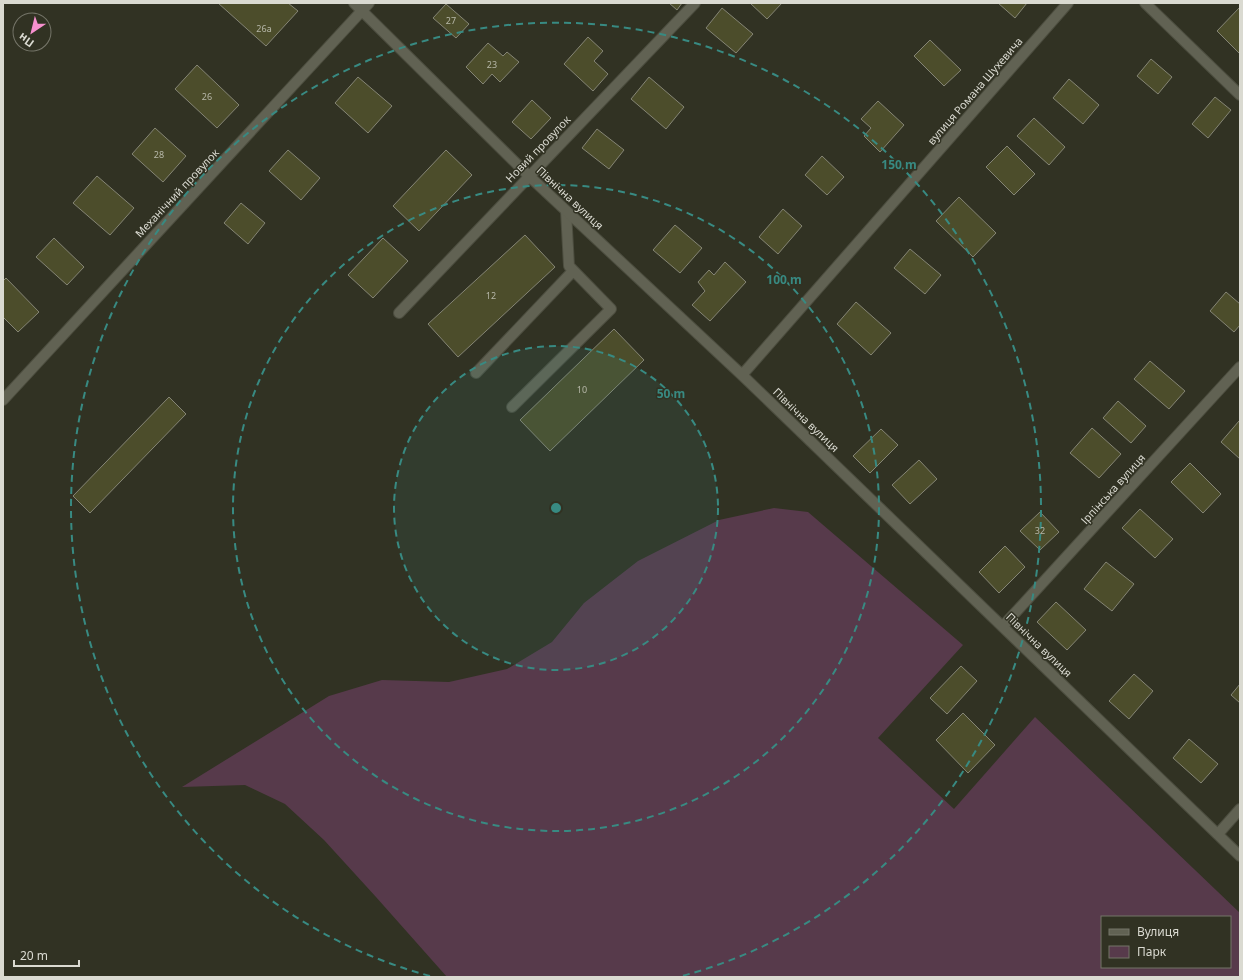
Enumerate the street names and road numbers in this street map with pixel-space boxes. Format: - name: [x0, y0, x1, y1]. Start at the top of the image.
- street label: вулиця Романа Шухевича: [924, 34, 1025, 148]
- street label: Новий провулок: [502, 112, 573, 185]
- street label: Механічний провулок: [131, 145, 222, 240]
- street label: Північна вулиця: [534, 163, 607, 233]
- street label: Північна вулиця: [770, 384, 843, 455]
- street label: Ірпінська вулиця: [1077, 450, 1148, 527]
- street label: Північна вулиця: [1003, 609, 1076, 680]

